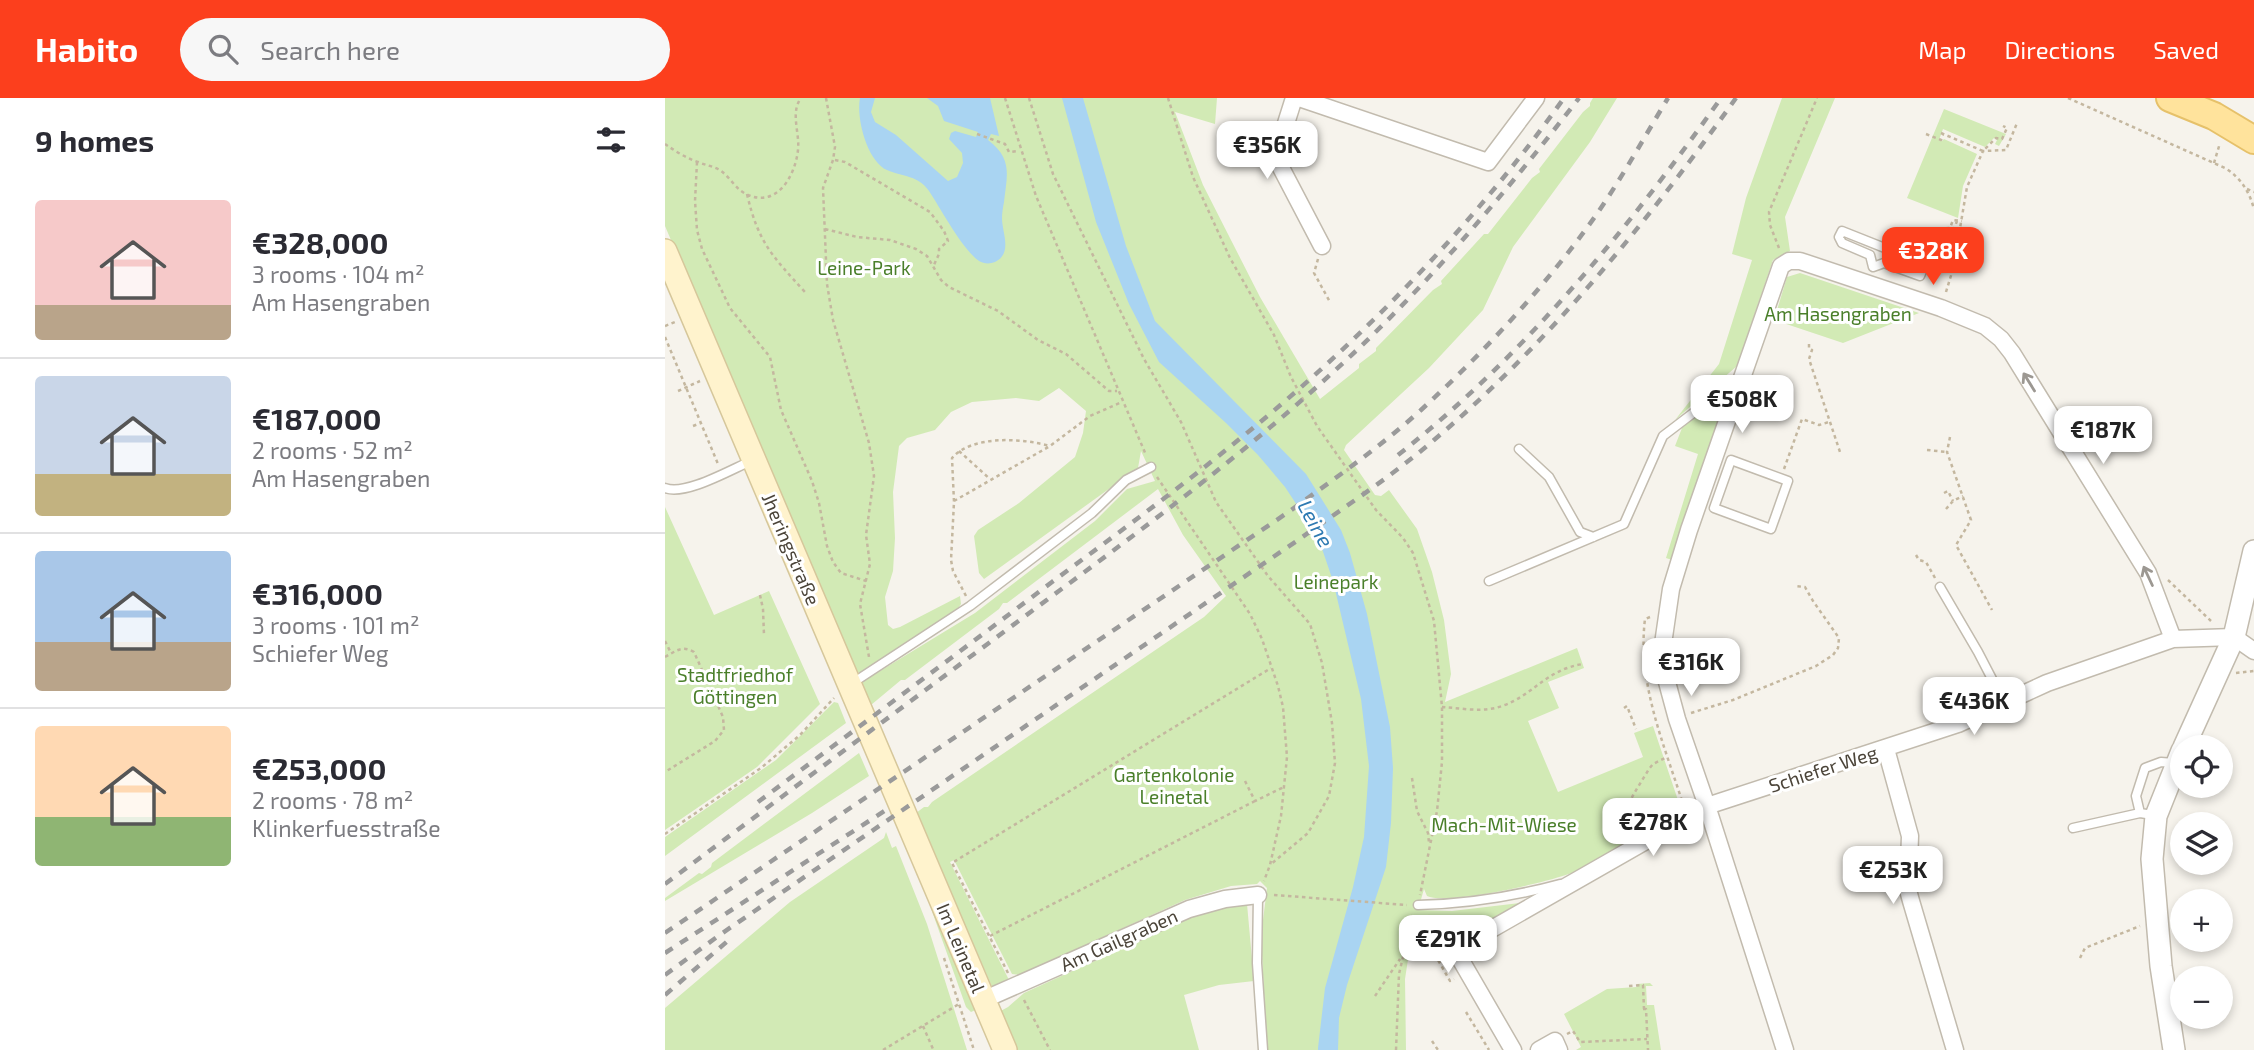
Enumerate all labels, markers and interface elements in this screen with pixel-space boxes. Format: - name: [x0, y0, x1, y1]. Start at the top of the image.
- search box: [180, 18, 670, 81]
- text: Habito: [35, 29, 138, 69]
- icon: search: [204, 30, 242, 68]
- text: Search here: [260, 34, 400, 65]
- text: Map: [1918, 35, 1966, 64]
- text: Directions: [2004, 35, 2115, 64]
- text: Saved: [2153, 35, 2219, 64]
- icon: filters: [592, 121, 630, 159]
- text: 9 homes: [35, 122, 154, 158]
- pin: €356K: [1218, 122, 1316, 181]
- text: €356K: [1233, 130, 1301, 158]
- text: €328,000: [252, 224, 388, 260]
- icon: home: [91, 228, 175, 312]
- pin: €328K: [1884, 228, 1982, 287]
- text: €328K: [1898, 236, 1968, 264]
- park label: Leine-Park: [817, 256, 911, 279]
- text: 3 rooms · 104 m²: [252, 260, 424, 288]
- text: Am Hasengraben: [252, 288, 430, 316]
- park label: Am Hasengraben: [1764, 302, 1912, 325]
- one-way arrow: [2022, 372, 2036, 392]
- pin: €508K: [1693, 376, 1791, 435]
- text: €508K: [1707, 384, 1777, 412]
- text: €187,000: [252, 400, 382, 436]
- icon: home: [91, 404, 175, 488]
- pin: €187K: [2054, 406, 2152, 466]
- text: €187K: [2070, 415, 2136, 443]
- text: 2 rooms · 52 m²: [252, 436, 413, 464]
- text: Am Hasengraben: [252, 464, 430, 492]
- street label: Jheringstraße: [757, 489, 825, 608]
- water label: Leine: [1293, 495, 1339, 551]
- one-way arrow: [2141, 566, 2154, 587]
- park label: Leinepark: [1294, 570, 1379, 593]
- text: €316,000: [252, 575, 383, 611]
- icon: home: [91, 579, 175, 663]
- text: 3 rooms · 101 m²: [252, 611, 419, 639]
- pin: €316K: [1642, 638, 1740, 698]
- text: Schiefer Weg: [252, 639, 389, 667]
- text: €316K: [1658, 647, 1724, 675]
- park label: Stadtfriedhof Göttingen: [677, 663, 794, 708]
- pin: €436K: [1925, 678, 2023, 737]
- text: €436K: [1939, 686, 2009, 714]
- map controls: [2170, 735, 2233, 1029]
- button: locate: [2170, 735, 2233, 798]
- street label: Schiefer Weg: [1766, 740, 1880, 797]
- text: €253,000: [252, 750, 386, 786]
- icon: home: [91, 754, 175, 838]
- park label: Gartenkolonie Leinetal: [1113, 763, 1235, 808]
- text: 2 rooms · 78 m²: [252, 786, 413, 814]
- pin: €278K: [1604, 798, 1702, 858]
- text: €278K: [1618, 807, 1688, 835]
- button: layers: [2170, 812, 2233, 875]
- park label: Mach-Mit-Wiese: [1431, 813, 1577, 836]
- text: Klinkerfuesstraße: [252, 814, 441, 842]
- pin: €253K: [1844, 846, 1942, 906]
- text: €253K: [1859, 855, 1927, 883]
- button: +: [2170, 889, 2233, 952]
- street label: Im Leinetal: [932, 900, 991, 996]
- street label: Am Gailgraben: [1056, 903, 1181, 976]
- pin: €291K: [1399, 916, 1497, 975]
- text: €291K: [1415, 924, 1481, 952]
- button: −: [2170, 966, 2233, 1029]

